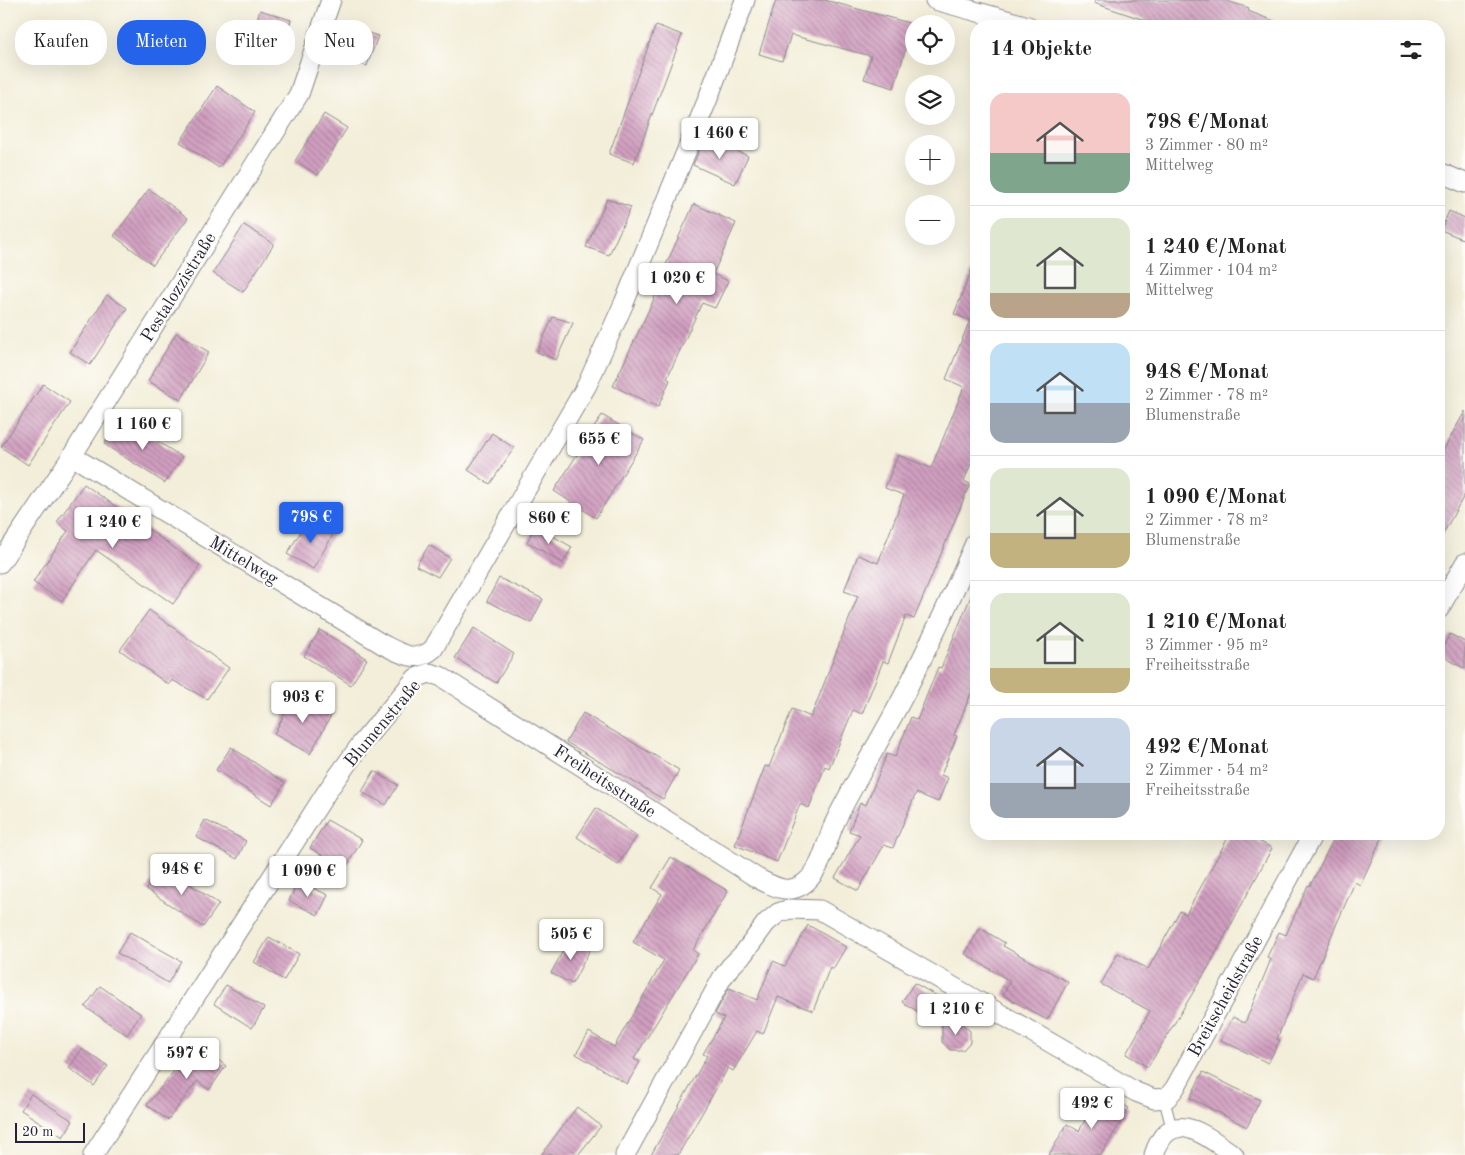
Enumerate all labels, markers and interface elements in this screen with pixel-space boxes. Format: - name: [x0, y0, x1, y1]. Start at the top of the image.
- map controls: [905, 15, 955, 245]
- button: locate: [905, 15, 955, 65]
- chip: Kaufen: [15, 20, 107, 65]
- chip: Mieten: [117, 20, 206, 65]
- chip: Filter: [216, 20, 295, 65]
- chip: Neu: [305, 20, 373, 65]
- icon: filters: [1397, 36, 1425, 64]
- text: 14 Objekte: [990, 39, 1092, 60]
- button: layers: [905, 75, 955, 125]
- text: 798 €/Monat: [1145, 112, 1268, 133]
- icon: home: [1030, 113, 1090, 173]
- pin: 1 460 €: [674, 118, 766, 160]
- text: 1 460 €: [692, 126, 748, 142]
- button: +: [905, 135, 955, 185]
- text: 3 Zimmer · 80 m²: [1145, 138, 1268, 154]
- text: Mittelweg: [1145, 158, 1213, 174]
- button: −: [905, 195, 955, 245]
- street label: Pestalozzistraße: [138, 230, 220, 345]
- text: 1 240 €/Monat: [1145, 237, 1286, 258]
- icon: home: [1030, 238, 1090, 298]
- pin: 1 020 €: [631, 262, 723, 305]
- text: 4 Zimmer · 104 m²: [1145, 263, 1277, 279]
- text: 1 020 €: [649, 271, 705, 287]
- text: Mittelweg: [1145, 283, 1213, 299]
- text: 948 €/Monat: [1145, 362, 1268, 383]
- icon: home: [1030, 363, 1090, 423]
- text: 2 Zimmer · 78 m²: [1145, 388, 1268, 404]
- pin: 1 160 €: [97, 408, 189, 451]
- text: Blumenstraße: [1145, 408, 1240, 424]
- text: 1 160 €: [115, 417, 171, 433]
- pin: 655 €: [564, 424, 634, 466]
- text: 655 €: [578, 432, 620, 448]
- text: 1 090 €/Monat: [1145, 487, 1286, 508]
- icon: home: [1030, 488, 1090, 548]
- pin: 798 €: [276, 502, 346, 544]
- pin: 860 €: [514, 502, 584, 545]
- pin: 1 240 €: [67, 506, 159, 549]
- text: 798 €: [290, 510, 332, 526]
- text: 860 €: [528, 511, 570, 527]
- text: 2 Zimmer · 78 m²: [1145, 513, 1268, 529]
- text: 1 240 €: [85, 515, 141, 531]
- street label: Mittelweg: [206, 533, 281, 588]
- text: Blumenstraße: [1145, 533, 1240, 549]
- text: 1 210 €/Monat: [1145, 612, 1286, 633]
- icon: home: [1030, 613, 1090, 673]
- text: 3 Zimmer · 95 m²: [1145, 638, 1268, 654]
- text: Freiheitsstraße: [1145, 658, 1250, 674]
- street label: Blumenstraße: [341, 677, 424, 771]
- pin: 903 €: [268, 682, 338, 724]
- text: 903 €: [282, 690, 324, 706]
- text: 492 €/Monat: [1145, 737, 1268, 758]
- icon: home: [1030, 738, 1090, 798]
- street label: Freiheitsstraße: [550, 742, 659, 821]
- text: 2 Zimmer · 54 m²: [1145, 763, 1268, 779]
- text: Freiheitsstraße: [1145, 783, 1250, 799]
- pin: 948 €: [147, 854, 217, 896]
- pin: 1 090 €: [262, 856, 354, 898]
- text: 948 €: [161, 862, 203, 878]
- text: 1 090 €: [280, 864, 336, 880]
- pin: 505 €: [536, 918, 606, 961]
- text: 505 €: [550, 927, 592, 943]
- street label: Breitscheidstraße: [1185, 933, 1267, 1060]
- pin: 1 210 €: [910, 994, 1002, 1036]
- text: 1 210 €: [928, 1002, 984, 1018]
- pin: 597 €: [152, 1038, 222, 1080]
- text: 597 €: [166, 1046, 208, 1062]
- pin: 492 €: [1057, 1088, 1127, 1130]
- text: 492 €: [1071, 1096, 1113, 1112]
- scale bar: [15, 1120, 85, 1143]
- text: 20 m: [22, 1125, 53, 1139]

